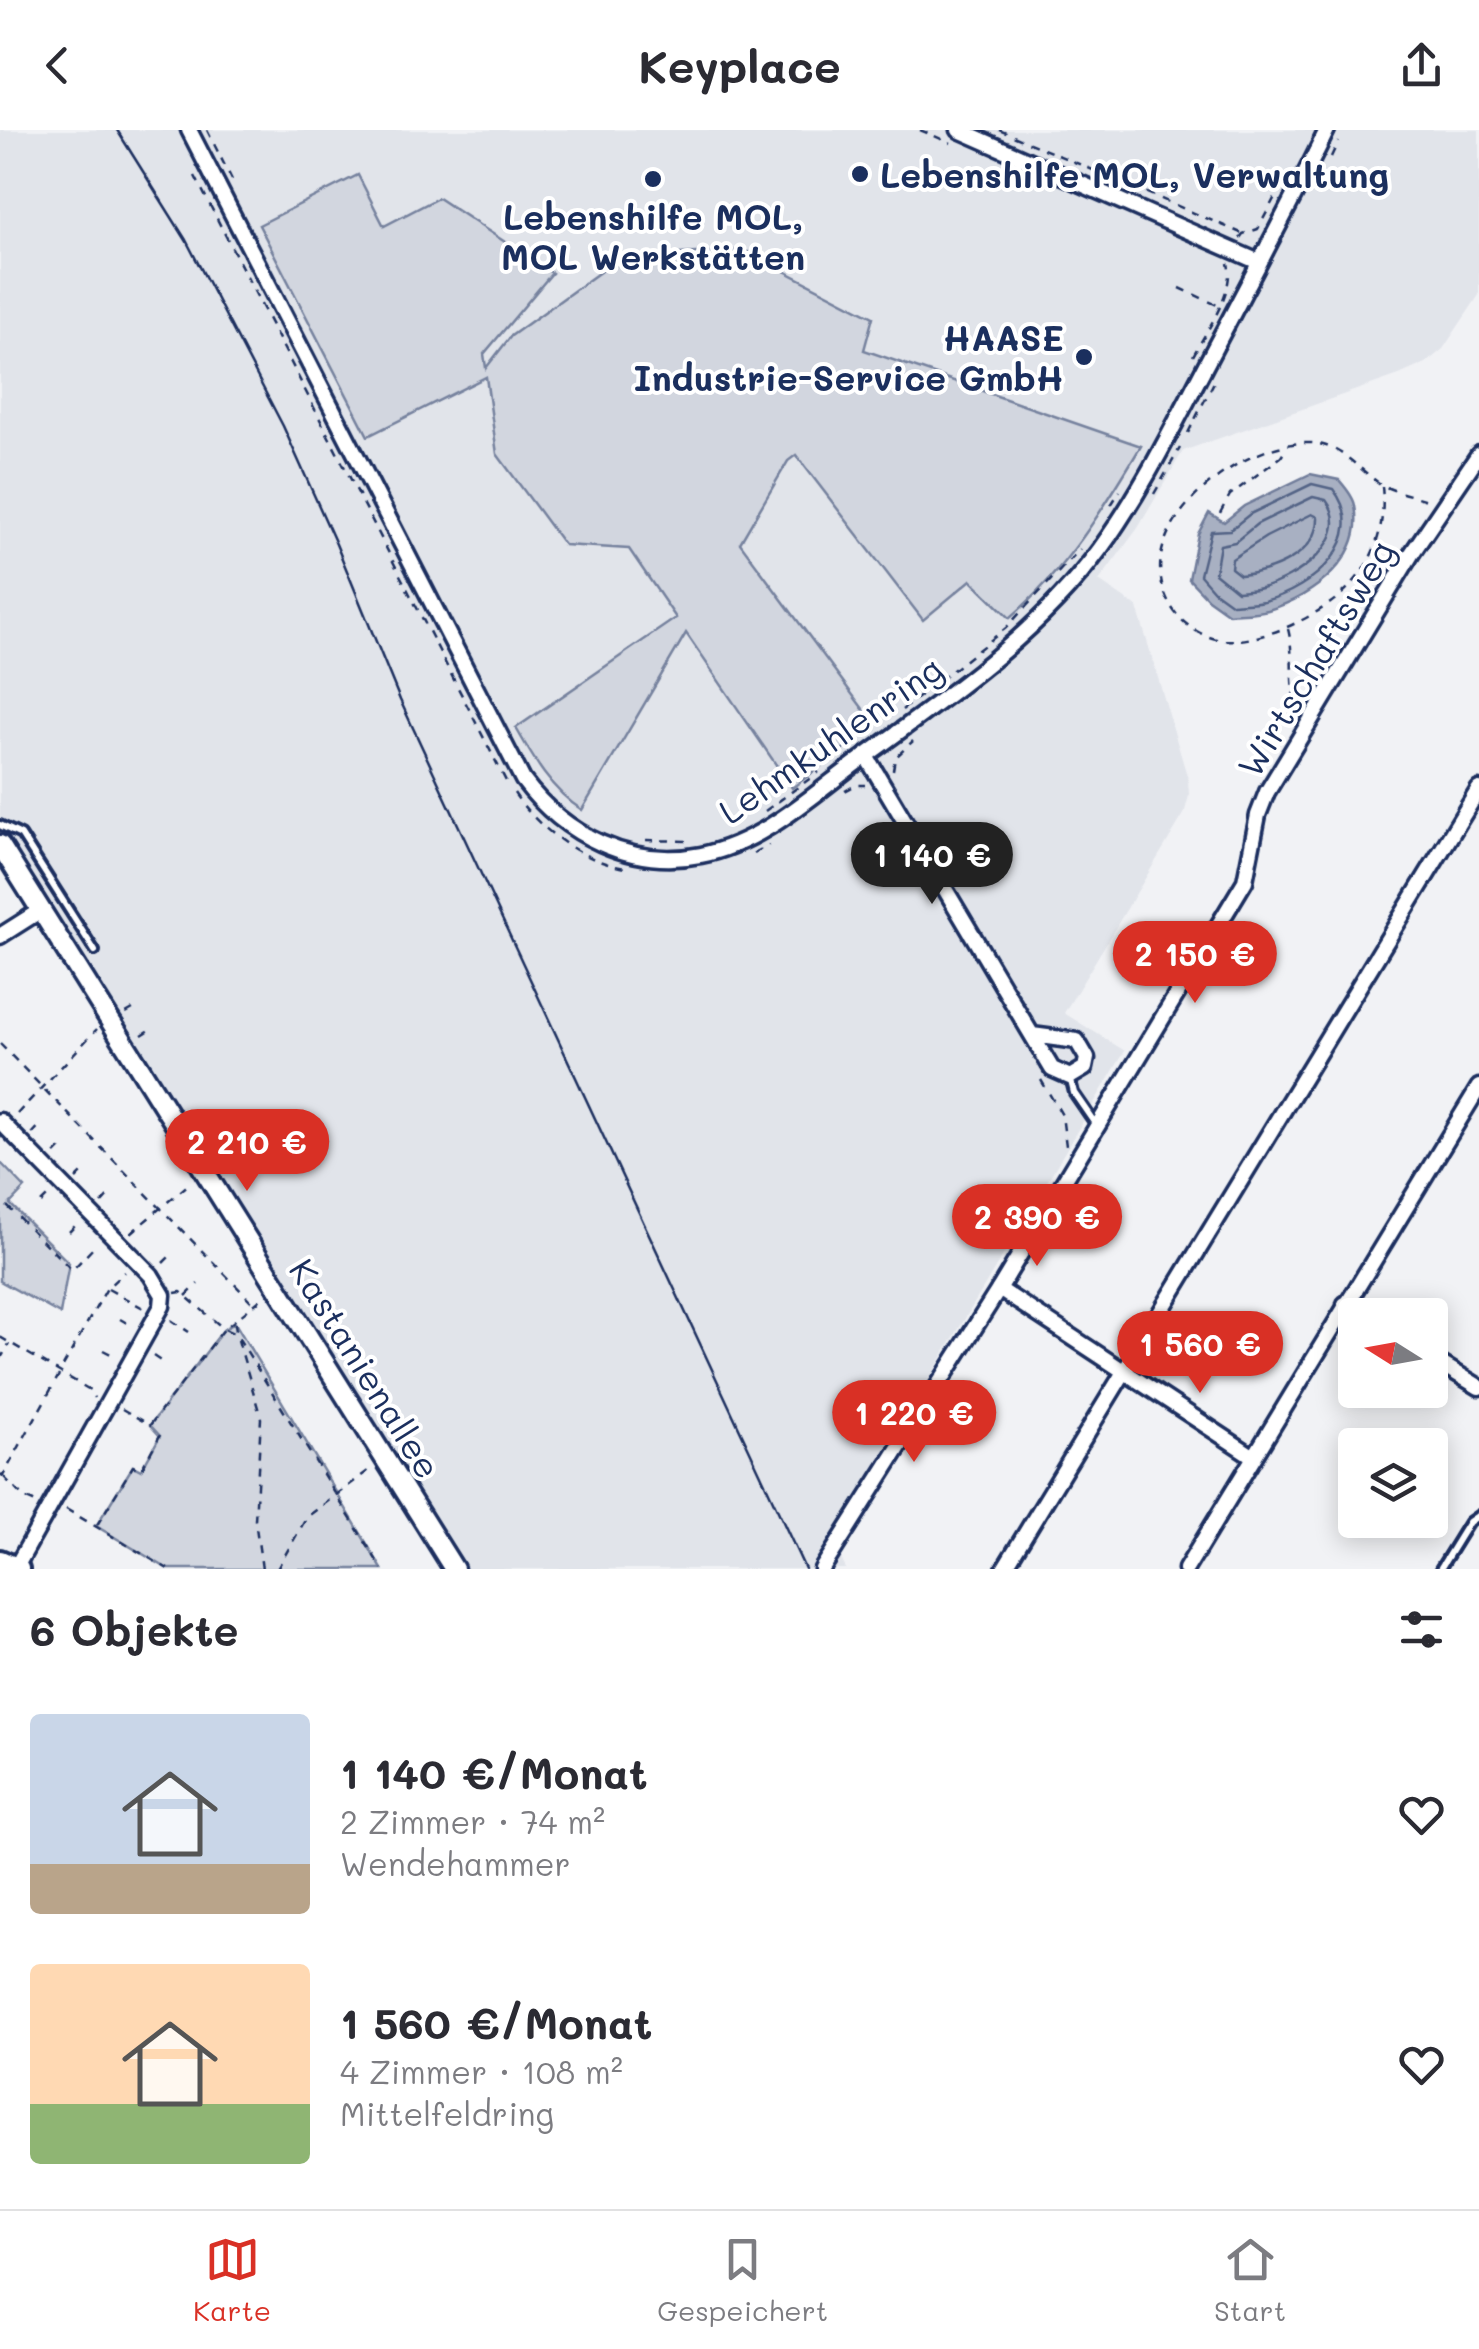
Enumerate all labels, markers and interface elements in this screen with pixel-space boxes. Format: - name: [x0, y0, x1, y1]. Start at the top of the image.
- text: Keyplace: [638, 36, 841, 94]
- icon: back: [30, 38, 85, 93]
- icon: share: [1394, 38, 1449, 93]
- place label: Lebenshilfe MOL, Verwaltung: [880, 151, 1389, 197]
- marker: Lebenshilfe MOL, Verwaltung: [849, 163, 871, 185]
- marker: Lebenshilfe MOL, MOL Werkstätten: [642, 168, 664, 190]
- place label: Lebenshilfe MOL, MOL Werkstätten: [501, 193, 805, 279]
- place label: HAASE Industrie-Service GmbH: [634, 314, 1064, 400]
- marker: HAASE Industrie-Service GmbH: [1073, 346, 1095, 368]
- street label: Wirtschaftsweg: [1226, 531, 1404, 785]
- street label: Lehmkuhlenring: [709, 645, 951, 833]
- pin: 1 140 €: [840, 822, 1024, 907]
- text: 1 140 €: [873, 833, 991, 875]
- pin: 2 150 €: [1103, 921, 1287, 1006]
- text: 2 150 €: [1135, 932, 1255, 974]
- pin: 2 210 €: [155, 1109, 339, 1194]
- text: 2 210 €: [187, 1120, 307, 1162]
- pin: 2 390 €: [945, 1184, 1129, 1269]
- text: 2 390 €: [974, 1195, 1100, 1237]
- street label: Kastanienallee: [280, 1249, 452, 1487]
- north arrow: [1338, 1298, 1448, 1408]
- map controls: [1338, 1298, 1448, 1538]
- pin: 1 560 €: [1108, 1311, 1292, 1396]
- text: 1 560 €: [1139, 1322, 1261, 1364]
- pin: 1 220 €: [822, 1380, 1006, 1465]
- text: 1 220 €: [854, 1391, 974, 1433]
- button: layers: [1338, 1428, 1448, 1538]
- text: 6 Objekte: [30, 1602, 238, 1657]
- icon: filters: [1394, 1602, 1449, 1657]
- text: 1 140 €/Monat: [340, 1745, 648, 1800]
- icon: home: [110, 1754, 230, 1874]
- icon: heart: [1394, 1787, 1449, 1842]
- text: 2 Zimmer · 74 m²: [340, 1800, 605, 1842]
- text: Wendehammer: [340, 1842, 571, 1884]
- text: 1 560 €/Monat: [340, 1995, 652, 2050]
- icon: home: [110, 2004, 230, 2124]
- icon: heart: [1394, 2037, 1449, 2092]
- text: 4 Zimmer · 108 m²: [340, 2050, 623, 2092]
- text: Mittelfeldring: [340, 2092, 554, 2134]
- tab: Karte: [193, 2232, 271, 2328]
- tab: Gespeichert: [657, 2232, 828, 2328]
- tab: Start: [1214, 2232, 1286, 2328]

